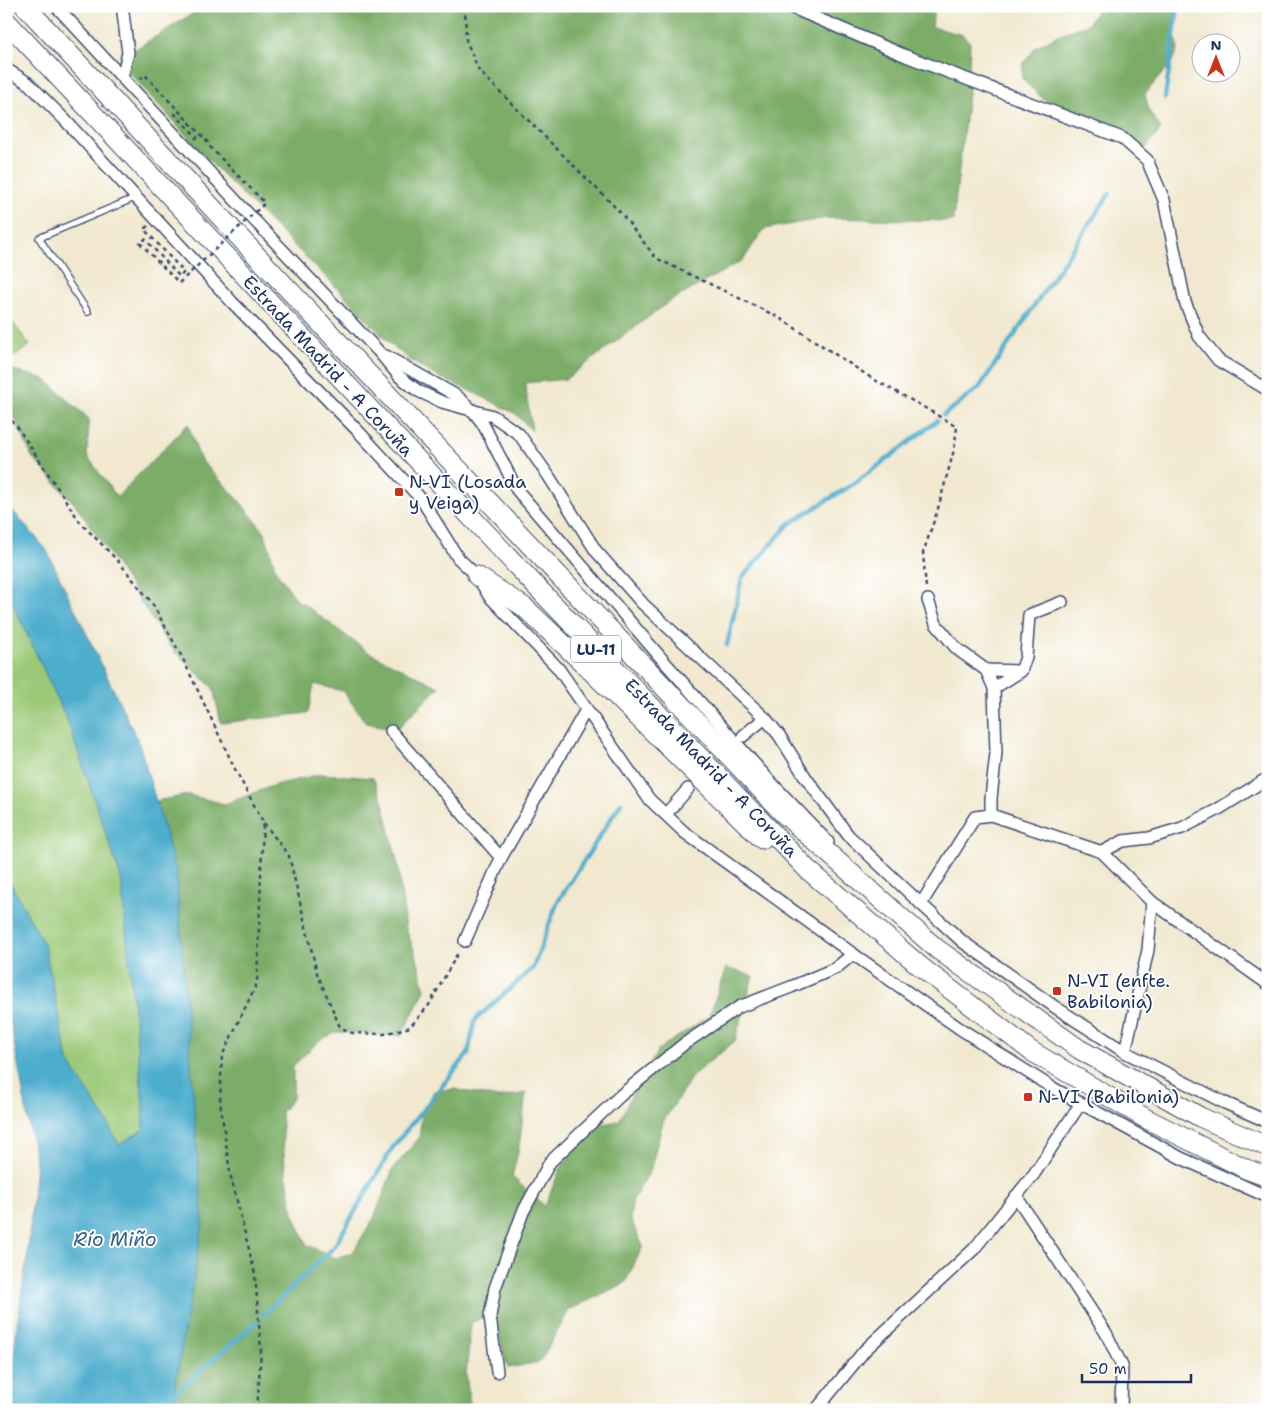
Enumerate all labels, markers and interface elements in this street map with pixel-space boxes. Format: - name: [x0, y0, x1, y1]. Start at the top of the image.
- north arrow: [1192, 32, 1242, 82]
- text: N: [1210, 36, 1222, 54]
- street label: Estrada Madrid - A Coruña: [237, 270, 419, 462]
- place label: N-VI (Losada y Veiga): [409, 470, 526, 515]
- marker: N-VI (Losada y Veiga): [393, 486, 405, 498]
- road number: LU-11: [571, 636, 621, 662]
- street label: Estrada Madrid - A Coruña: [619, 673, 803, 863]
- place label: N-VI (enfte. Babilonia): [1067, 969, 1170, 1014]
- marker: N-VI (enfte. Babilonia): [1051, 985, 1063, 997]
- place label: N-VI (Babilonia): [1038, 1085, 1179, 1109]
- marker: N-VI (Babilonia): [1022, 1091, 1034, 1103]
- water label: Río Miño: [73, 1227, 157, 1252]
- scale bar: [1082, 1351, 1190, 1383]
- text: 50 m: [1089, 1359, 1127, 1379]

